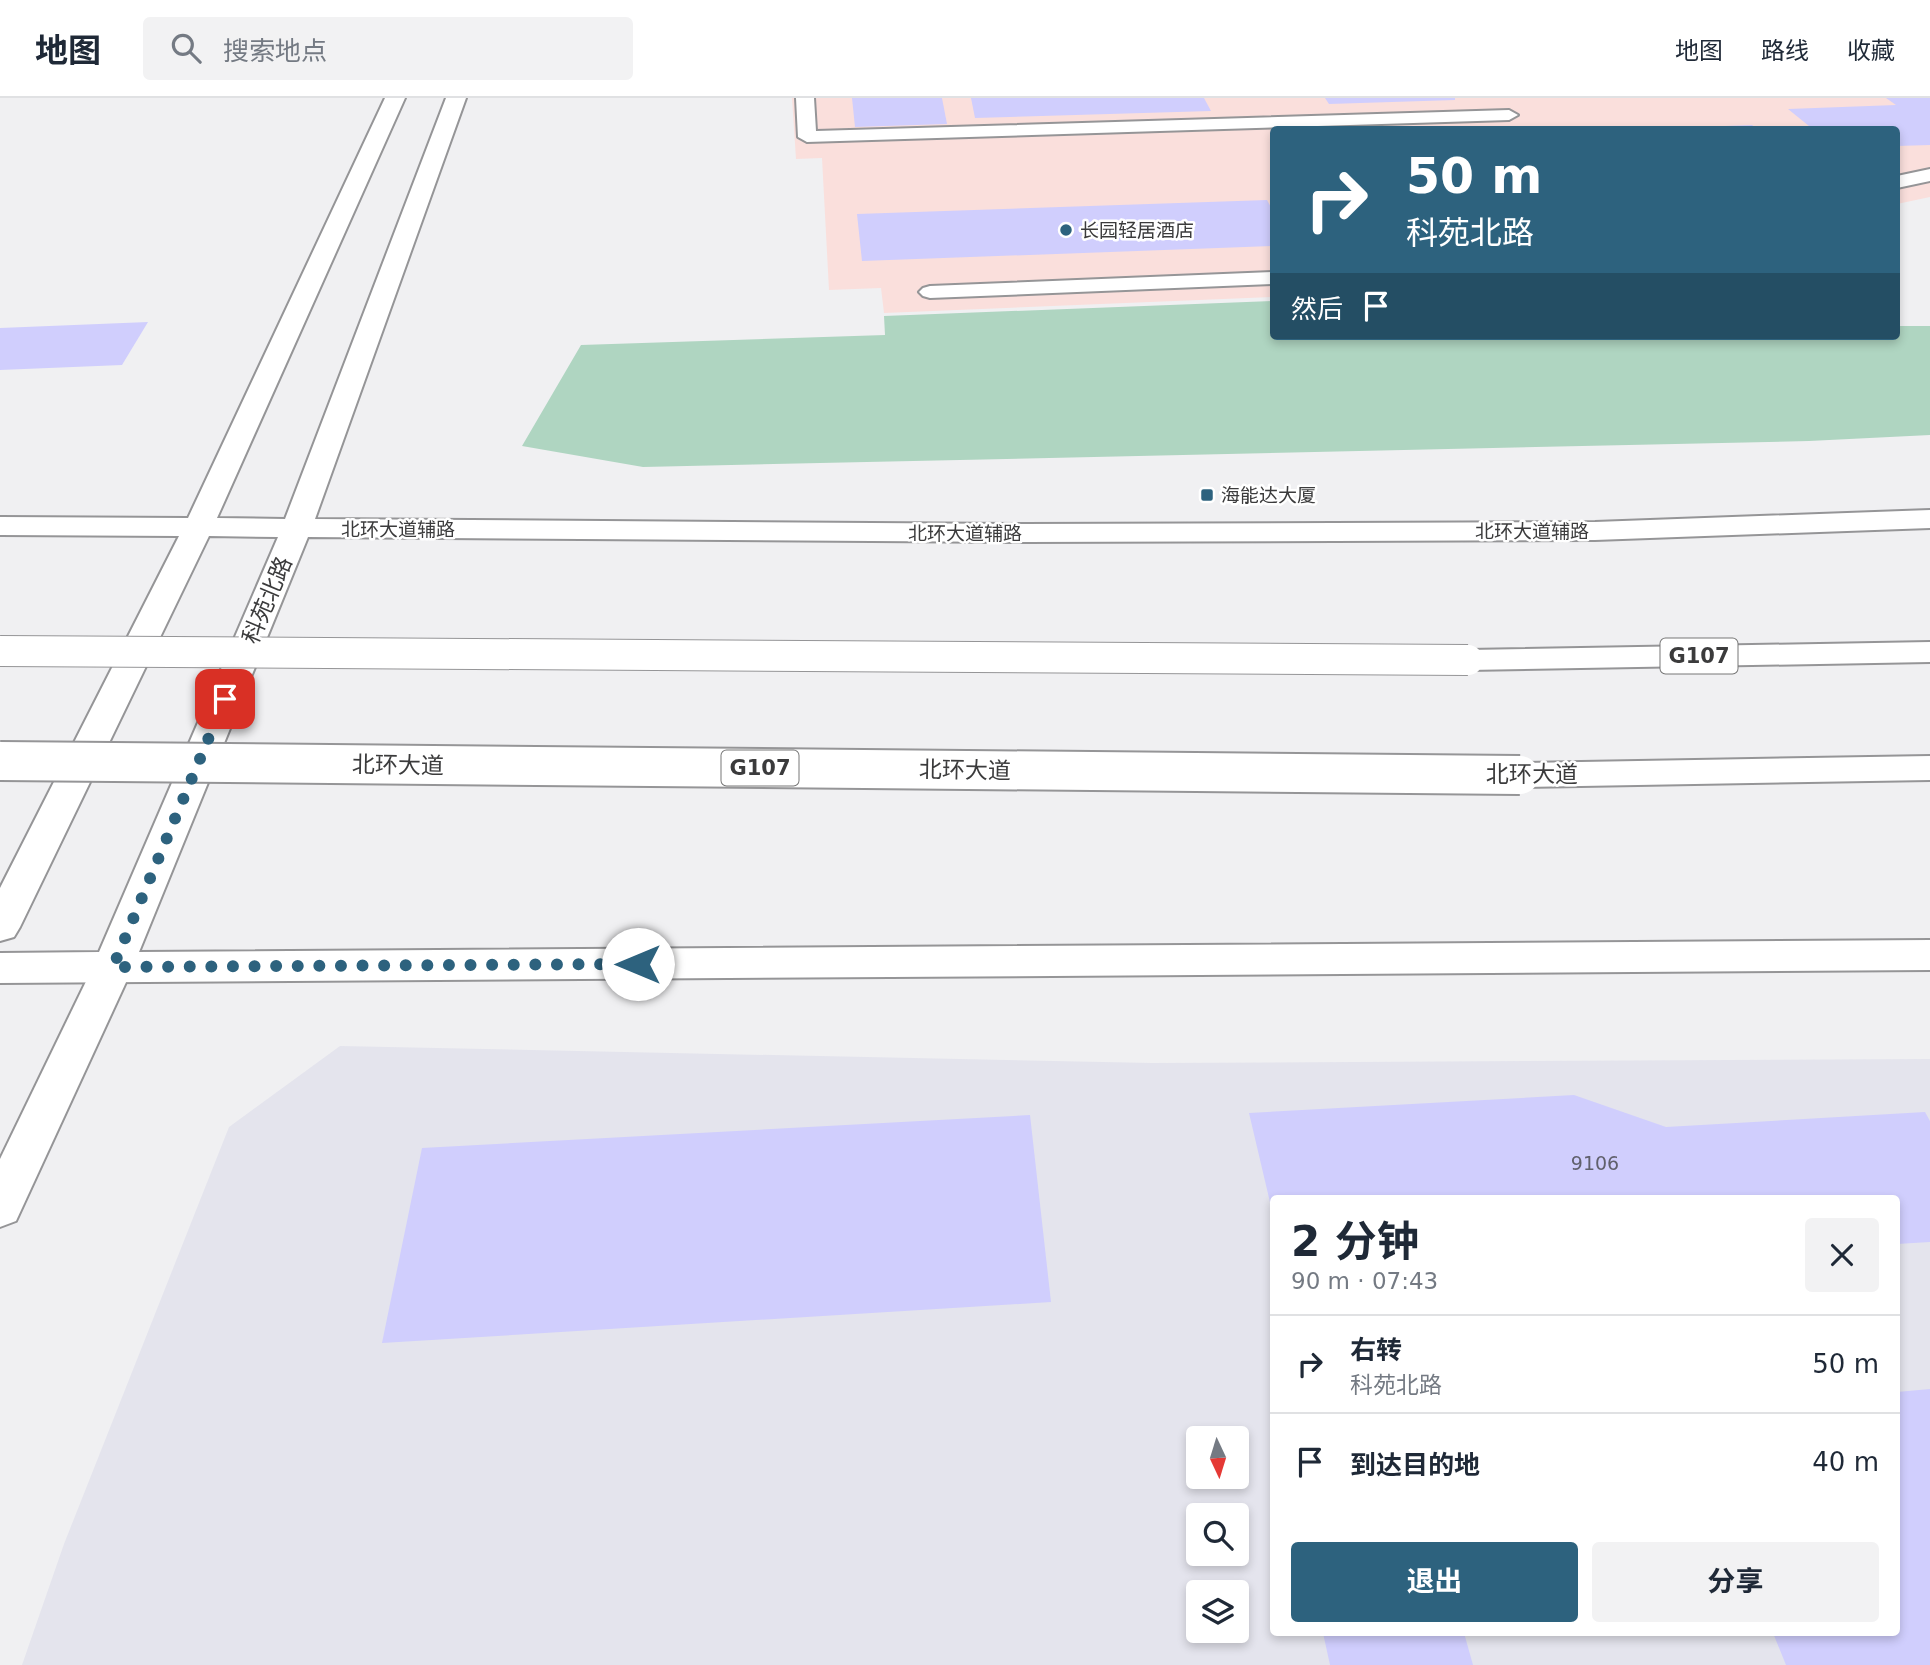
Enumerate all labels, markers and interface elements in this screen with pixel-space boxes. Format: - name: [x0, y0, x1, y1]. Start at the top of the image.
- search box: [143, 17, 633, 80]
- icon: search: [167, 29, 205, 67]
- text: 地图: [35, 31, 101, 70]
- text: 搜索地点: [223, 36, 327, 66]
- text: 地图: [1675, 37, 1723, 65]
- text: 路线: [1761, 37, 1809, 65]
- text: 收藏: [1847, 37, 1895, 65]
- text: 50 m: [1406, 148, 1542, 205]
- icon: right: [1291, 154, 1382, 245]
- text: 科苑北路: [1406, 214, 1534, 252]
- place label: 长园轻居酒店: [1080, 219, 1194, 241]
- marker: 长园轻居酒店: [1058, 222, 1074, 238]
- icon: arrive: [1357, 287, 1395, 325]
- text: 然后: [1291, 294, 1343, 324]
- place label: 海能达大厦: [1221, 484, 1316, 506]
- marker: 海能达大厦: [1199, 487, 1215, 503]
- street label: 北环大道辅路: [341, 518, 455, 540]
- street label: 北环大道辅路: [1475, 520, 1589, 542]
- street label: 北环大道辅路: [908, 522, 1022, 544]
- street label: 科苑北路: [237, 553, 297, 647]
- road number: G107: [1660, 638, 1738, 674]
- pin: [195, 669, 255, 729]
- icon: arrive: [206, 680, 244, 718]
- road number: G107: [722, 750, 798, 786]
- street label: 北环大道: [352, 751, 444, 779]
- street label: 北环大道: [919, 756, 1011, 784]
- street label: 北环大道: [1486, 761, 1578, 787]
- position arrow: [601, 927, 675, 1001]
- house number: 9106: [1571, 1152, 1619, 1174]
- text: 2 分钟: [1291, 1217, 1419, 1266]
- button: close: [1805, 1218, 1879, 1292]
- text: 90 m · 07:43: [1291, 1268, 1438, 1294]
- text: 右转: [1350, 1335, 1402, 1365]
- icon: right: [1291, 1345, 1329, 1383]
- text: 50 m: [1812, 1349, 1879, 1379]
- text: 科苑北路: [1350, 1372, 1442, 1398]
- north arrow: [1186, 1426, 1250, 1489]
- map controls: [1186, 1426, 1249, 1643]
- icon: arrive: [1291, 1443, 1329, 1481]
- text: 40 m: [1812, 1447, 1879, 1477]
- text: 到达目的地: [1350, 1450, 1480, 1480]
- button: search: [1186, 1503, 1249, 1566]
- button: 退出: [1291, 1542, 1578, 1622]
- button: 分享: [1592, 1542, 1879, 1622]
- button: layers: [1186, 1580, 1249, 1643]

